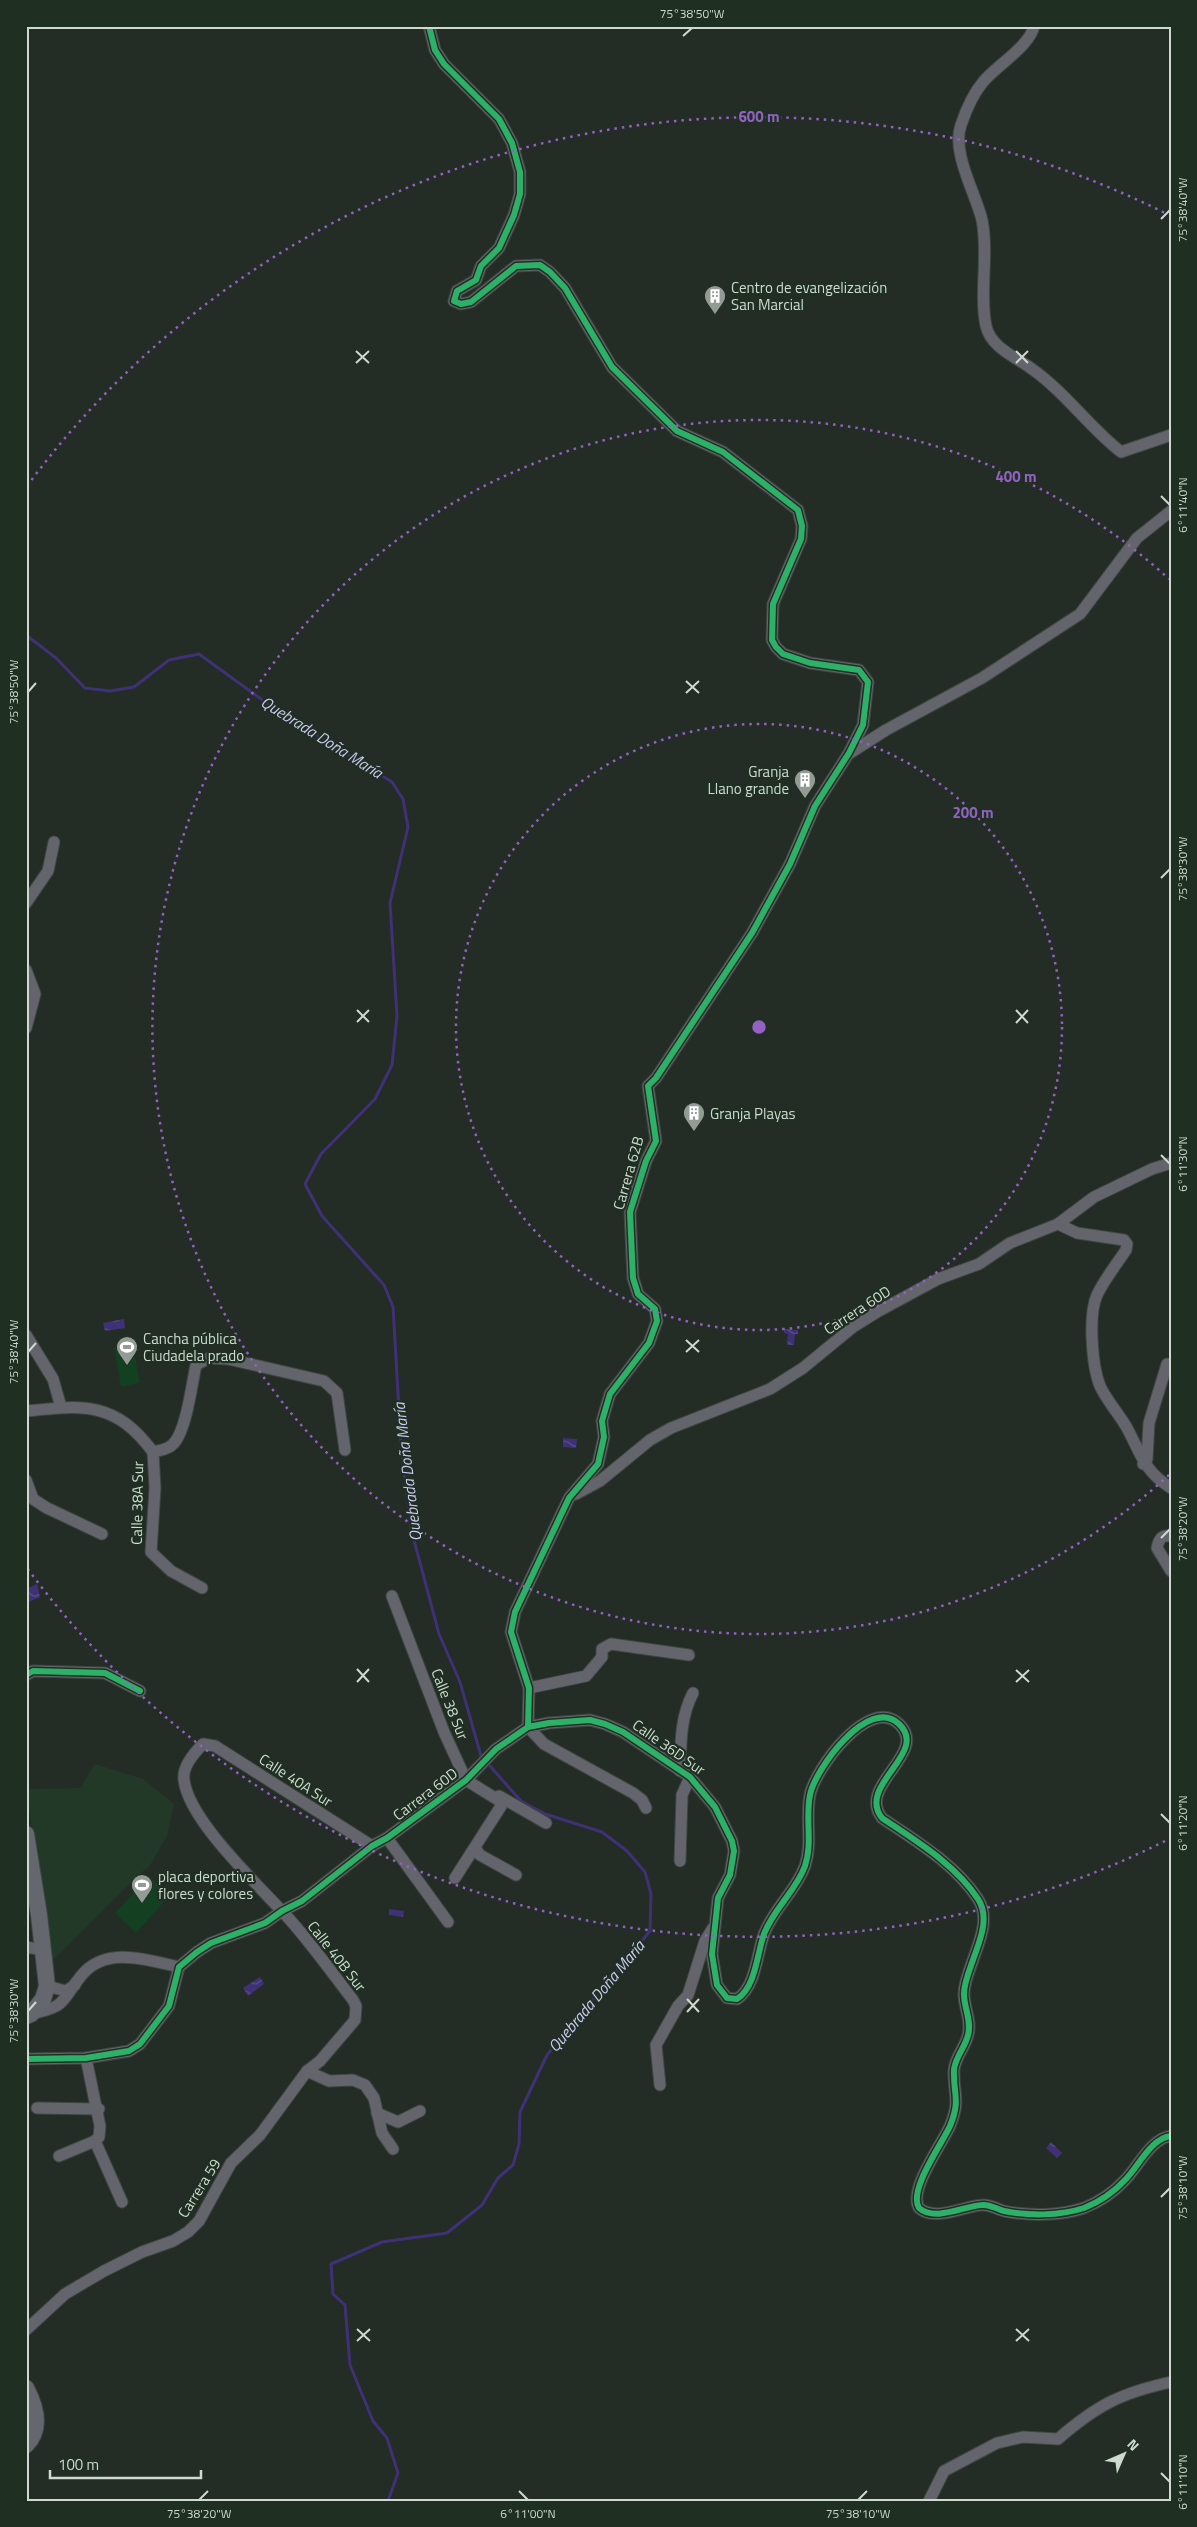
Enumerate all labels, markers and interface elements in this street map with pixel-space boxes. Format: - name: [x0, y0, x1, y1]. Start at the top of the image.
- text: 75°38'50"W: [660, 4, 725, 23]
- text: 600 m: [738, 105, 780, 128]
- text: 75°38'40"W: [1173, 177, 1192, 242]
- place label: Centro de evangelización San Marcial: [731, 276, 887, 316]
- building icon: Centro de evangelización San Marcial: [703, 284, 727, 315]
- text: 400 m: [995, 465, 1037, 488]
- text: 6°11'40"N: [1173, 477, 1192, 533]
- text: 75°38'50"W: [4, 659, 23, 724]
- water label: Quebrada Doña María: [256, 690, 388, 785]
- place label: Granja Llano grande: [708, 760, 789, 800]
- building icon: Granja Llano grande: [793, 768, 817, 799]
- text: 200 m: [952, 801, 994, 824]
- text: 75°38'30"W: [1173, 836, 1192, 901]
- centre of rings: [750, 1018, 768, 1036]
- building icon: Granja Playas: [682, 1101, 706, 1132]
- place label: Granja Playas: [710, 1102, 796, 1125]
- street label: Carrera 62B: [607, 1134, 649, 1212]
- text: 6°11'30"N: [1173, 1136, 1192, 1192]
- street label: Carrera 60D: [819, 1280, 895, 1340]
- text: 75°38'40"W: [4, 1319, 23, 1384]
- place label: Cancha pública Ciudadela prado: [143, 1327, 244, 1367]
- sports icon: Cancha pública Ciudadela prado: [115, 1335, 139, 1366]
- water label: Quebrada Doña María: [386, 1400, 427, 1543]
- street label: Calle 38A Sur: [125, 1461, 149, 1545]
- text: 75°38'20"W: [1173, 1496, 1192, 1561]
- street label: Calle 38 Sur: [425, 1665, 475, 1743]
- street label: Calle 36D Sur: [628, 1713, 710, 1781]
- street label: Calle 40A Sur: [255, 1748, 337, 1812]
- street label: Carrera 60D: [388, 1762, 462, 1826]
- text: 6°11'20"N: [1173, 1795, 1192, 1851]
- place label: placa deportiva flores y colores: [158, 1865, 254, 1905]
- sports icon: placa deportiva flores y colores: [130, 1873, 154, 1904]
- street label: Calle 40B Sur: [302, 1916, 372, 1996]
- water label: Quebrada Doña María: [542, 1934, 651, 2057]
- text: 75°38'30"W: [4, 1978, 23, 2043]
- street label: Carrera 59: [172, 2154, 226, 2222]
- text: 75°38'10"W: [1173, 2155, 1192, 2220]
- north arrow: [1100, 2430, 1150, 2480]
- text: N: [1123, 2434, 1144, 2455]
- scale bar: [50, 2447, 201, 2479]
- text: 100 m: [58, 2453, 99, 2476]
- text: 6°11'10"N: [1173, 2454, 1192, 2510]
- text: 75°38'20"W: [167, 2504, 232, 2523]
- text: 6°11'00"N: [500, 2504, 556, 2523]
- text: 75°38'10"W: [826, 2504, 891, 2523]

